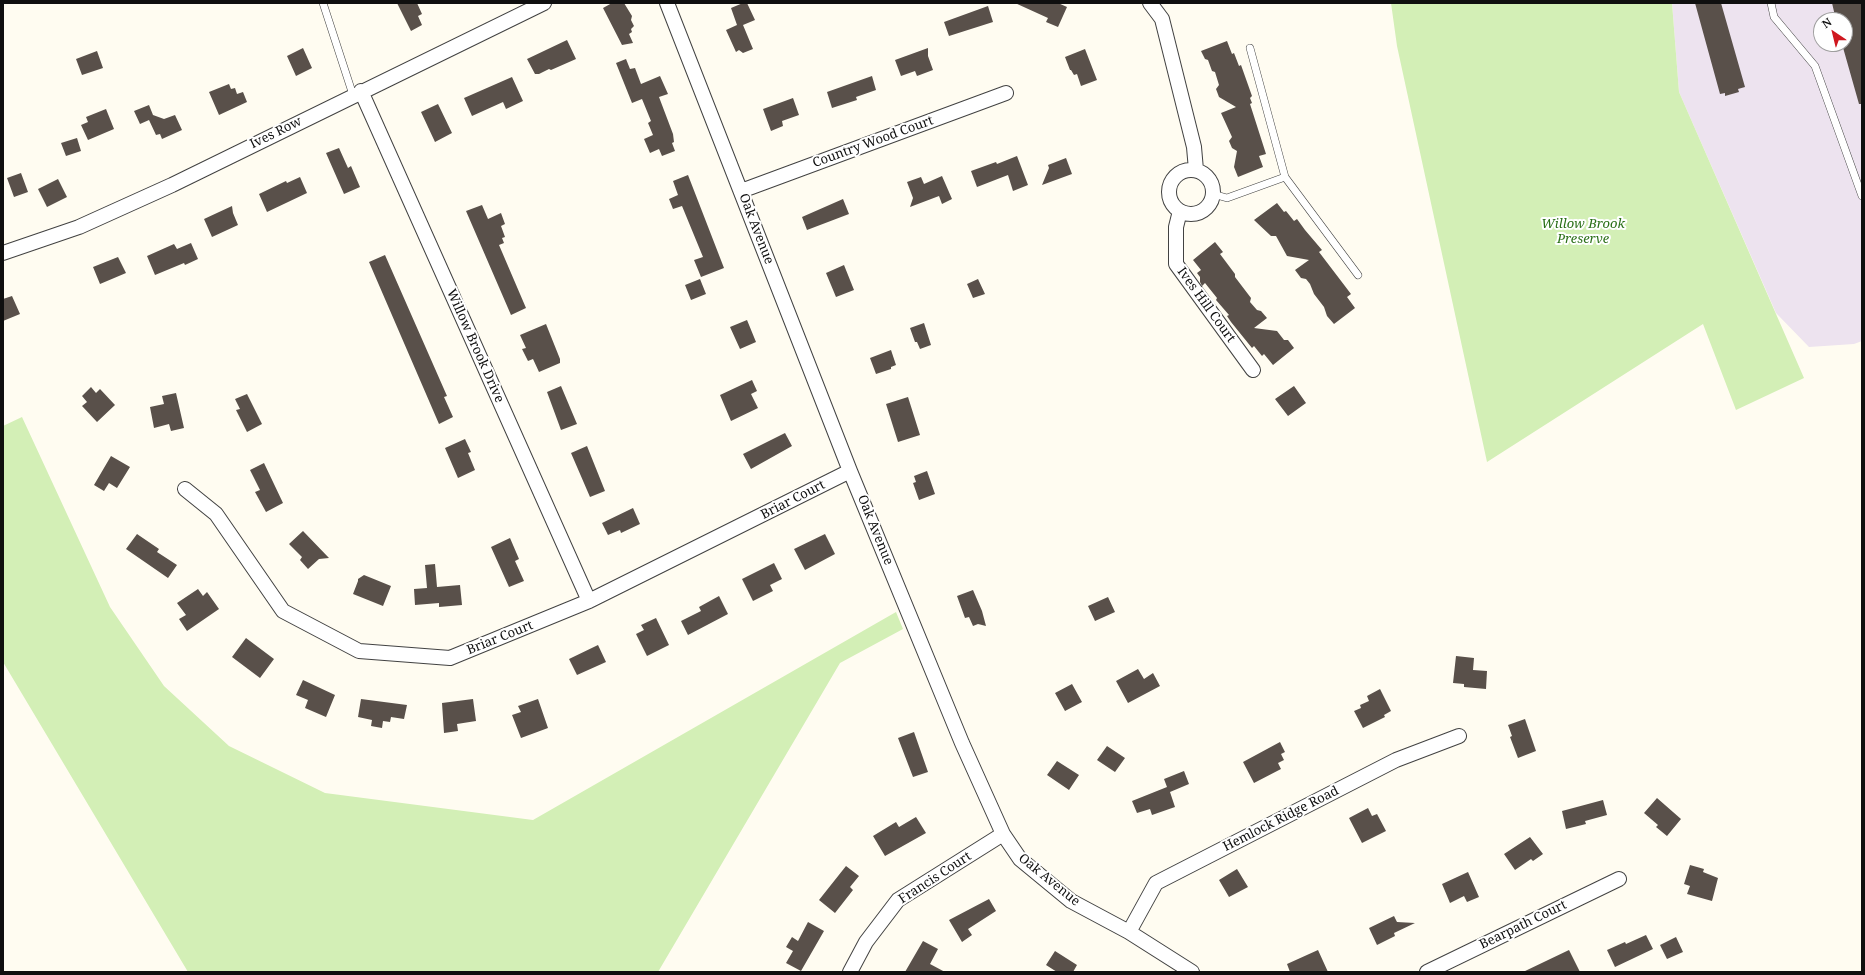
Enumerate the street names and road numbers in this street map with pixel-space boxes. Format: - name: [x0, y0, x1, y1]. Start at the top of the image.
- street label: Country Wood Court: [811, 113, 935, 171]
- street label: Ives Row: [248, 114, 304, 152]
- street label: Oak Avenue: [735, 191, 777, 267]
- street label: Ives Hill Court: [1174, 264, 1238, 346]
- street label: Willow Brook Drive: [443, 287, 507, 405]
- street label: Briar Court: [758, 477, 828, 523]
- street label: Oak Avenue: [854, 493, 896, 567]
- street label: Briar Court: [465, 618, 535, 658]
- street label: Hemlock Ridge Road: [1221, 783, 1341, 855]
- street label: Francis Court: [896, 849, 974, 907]
- street label: Oak Avenue: [1015, 851, 1083, 909]
- street label: Bearpath Court: [1477, 897, 1569, 953]

